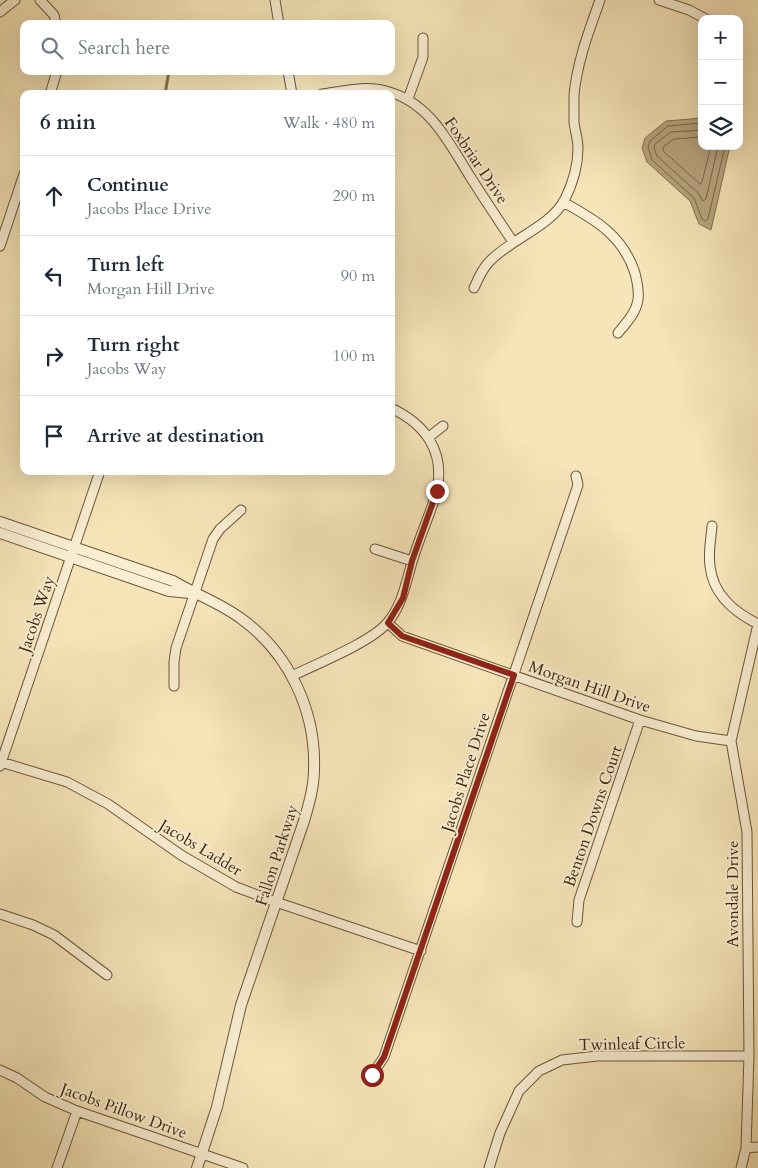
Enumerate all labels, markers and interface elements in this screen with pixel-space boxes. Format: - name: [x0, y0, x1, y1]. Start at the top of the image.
- map controls: [698, 15, 743, 150]
- button: +: [698, 15, 743, 60]
- search box: [20, 20, 395, 75]
- icon: search: [38, 34, 66, 62]
- text: Search here: [78, 35, 170, 61]
- button: −: [698, 60, 743, 105]
- button: layers: [698, 105, 743, 150]
- text: 6 min: [40, 108, 96, 137]
- text: Walk · 480 m: [283, 112, 375, 134]
- street label: Foxbriar Drive: [439, 113, 513, 208]
- text: Continue: [87, 172, 169, 198]
- icon: ahead: [40, 182, 68, 210]
- text: 290 m: [333, 185, 375, 207]
- text: Jacobs Place Drive: [87, 198, 212, 220]
- text: Turn left: [87, 252, 164, 278]
- icon: left: [40, 262, 68, 290]
- text: 90 m: [341, 265, 375, 287]
- text: Morgan Hill Drive: [87, 278, 215, 300]
- text: Turn right: [87, 332, 179, 358]
- icon: right: [40, 342, 68, 370]
- text: 100 m: [333, 345, 375, 367]
- text: Jacobs Way: [87, 358, 167, 380]
- icon: arrive: [40, 422, 68, 450]
- text: Arrive at destination: [87, 423, 264, 449]
- route end: [426, 480, 449, 503]
- street label: Jacobs Way: [13, 573, 60, 657]
- street label: Morgan Hill Drive: [526, 656, 654, 718]
- street label: Jacobs Place Drive: [436, 710, 496, 837]
- street label: Benton Downs Court: [558, 743, 627, 890]
- street label: Fallon Parkway: [250, 801, 304, 909]
- street label: Jacobs Ladder: [153, 813, 246, 881]
- street label: Avondale Drive: [722, 841, 744, 947]
- street label: Twinleaf Circle: [578, 1032, 686, 1056]
- route start: [361, 1064, 384, 1087]
- street label: Jacobs Pillow Drive: [55, 1077, 190, 1144]

